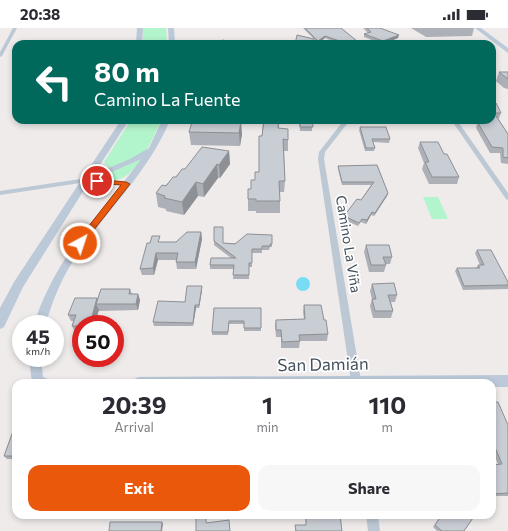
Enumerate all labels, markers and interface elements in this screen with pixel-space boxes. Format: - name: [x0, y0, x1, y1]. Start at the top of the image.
- text: 20:38: [20, 5, 60, 23]
- text: 80 m: [94, 54, 160, 88]
- icon: left: [28, 56, 80, 108]
- text: Camino La Fuente: [94, 88, 240, 110]
- pin: [80, 164, 114, 198]
- icon: arrive: [86, 170, 108, 192]
- street label: Camino La Viña: [333, 194, 365, 294]
- position arrow: [59, 222, 101, 264]
- speed limit sign: 50: [72, 315, 124, 367]
- text: 45: [26, 324, 50, 348]
- text: km/h: [26, 345, 50, 357]
- street label: San Damián: [277, 353, 369, 375]
- text: 20:39: [102, 390, 166, 419]
- text: 1: [262, 390, 273, 419]
- text: 110: [368, 390, 406, 419]
- text: Arrival: [115, 419, 154, 435]
- text: min: [256, 419, 279, 435]
- text: m: [382, 419, 393, 435]
- button: Exit: [28, 465, 250, 511]
- button: Share: [258, 465, 480, 511]

